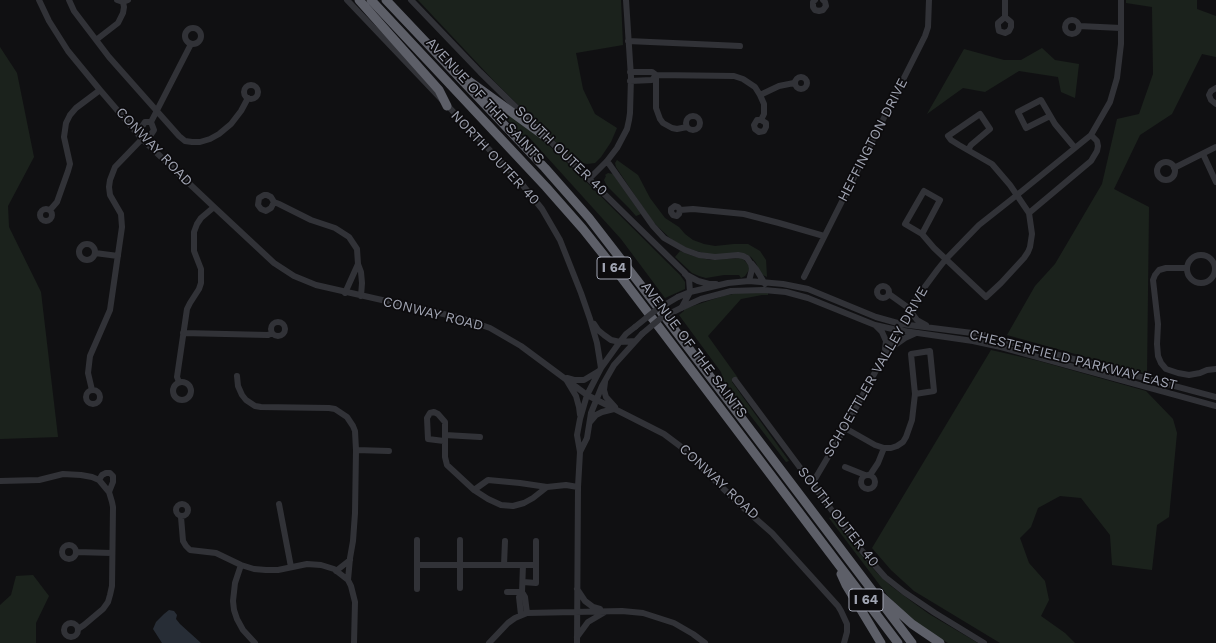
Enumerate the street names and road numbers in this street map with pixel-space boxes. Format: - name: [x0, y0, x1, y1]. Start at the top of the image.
- street label: AVENUE OF THE SAINTS: [422, 35, 548, 167]
- street label: HEFFINGTON DRIVE: [835, 76, 911, 204]
- street label: SOUTH OUTER 40: [511, 103, 611, 199]
- street label: CONWAY ROAD: [112, 104, 196, 190]
- street label: NORTH OUTER 40: [447, 108, 543, 208]
- road number: I 64: [597, 257, 631, 279]
- street label: AVENUE OF THE SAINTS: [637, 279, 751, 421]
- street label: SCHOETTLER VALLEY DRIVE: [820, 284, 932, 460]
- street label: CONWAY ROAD: [381, 293, 485, 335]
- street label: CHESTERFIELD PARKWAY EAST: [967, 326, 1179, 394]
- street label: CONWAY ROAD: [676, 441, 762, 523]
- street label: SOUTH OUTER 40: [794, 464, 882, 570]
- road number: I 64: [849, 589, 883, 611]

